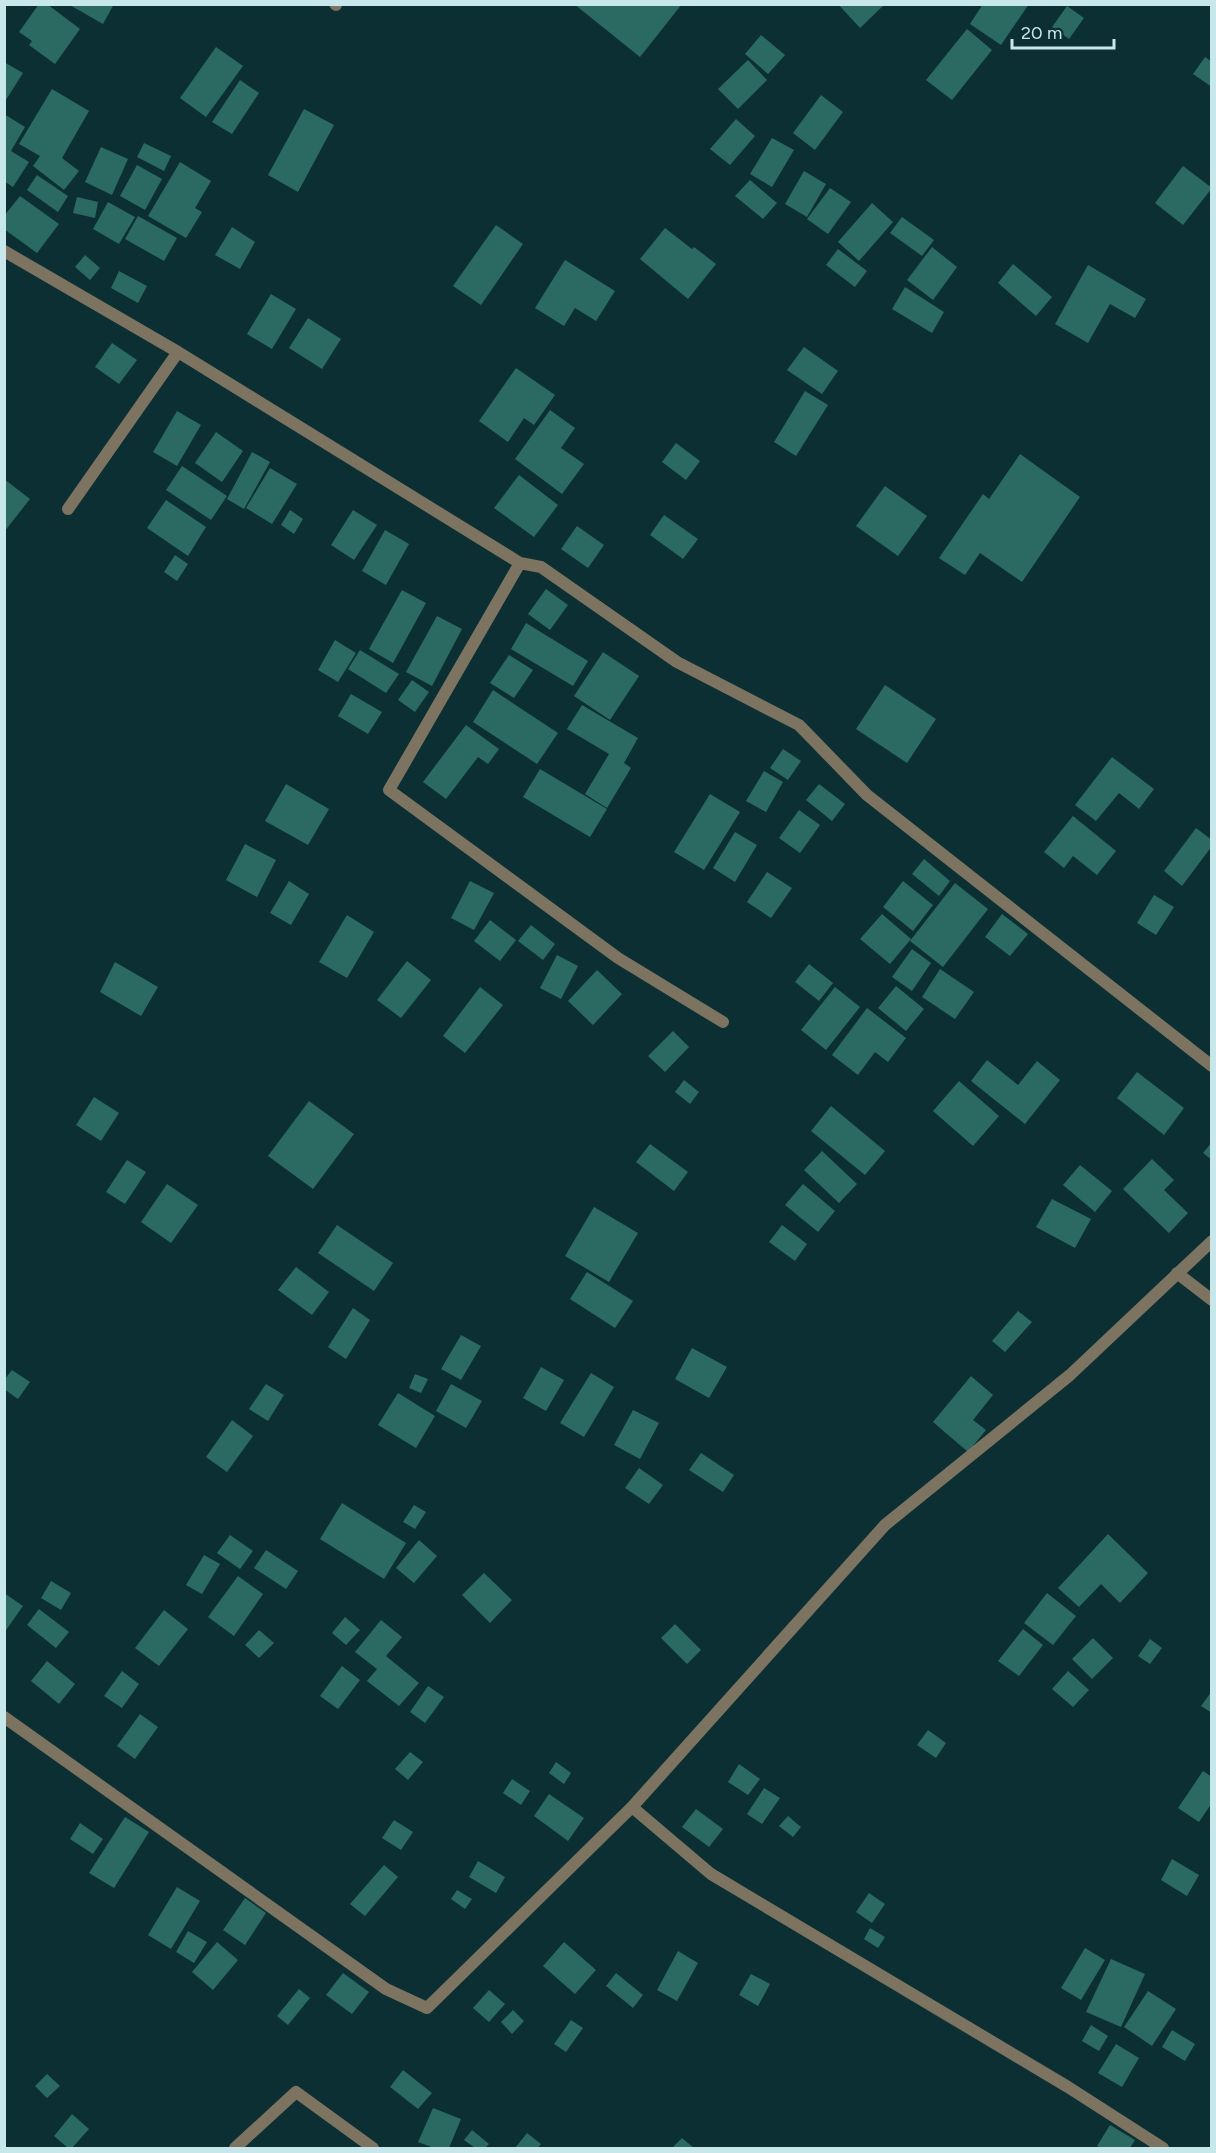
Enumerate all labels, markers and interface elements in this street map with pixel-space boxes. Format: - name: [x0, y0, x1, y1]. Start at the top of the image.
- scale bar: [1012, 12, 1114, 50]
- text: 20 m: [1021, 22, 1062, 44]

